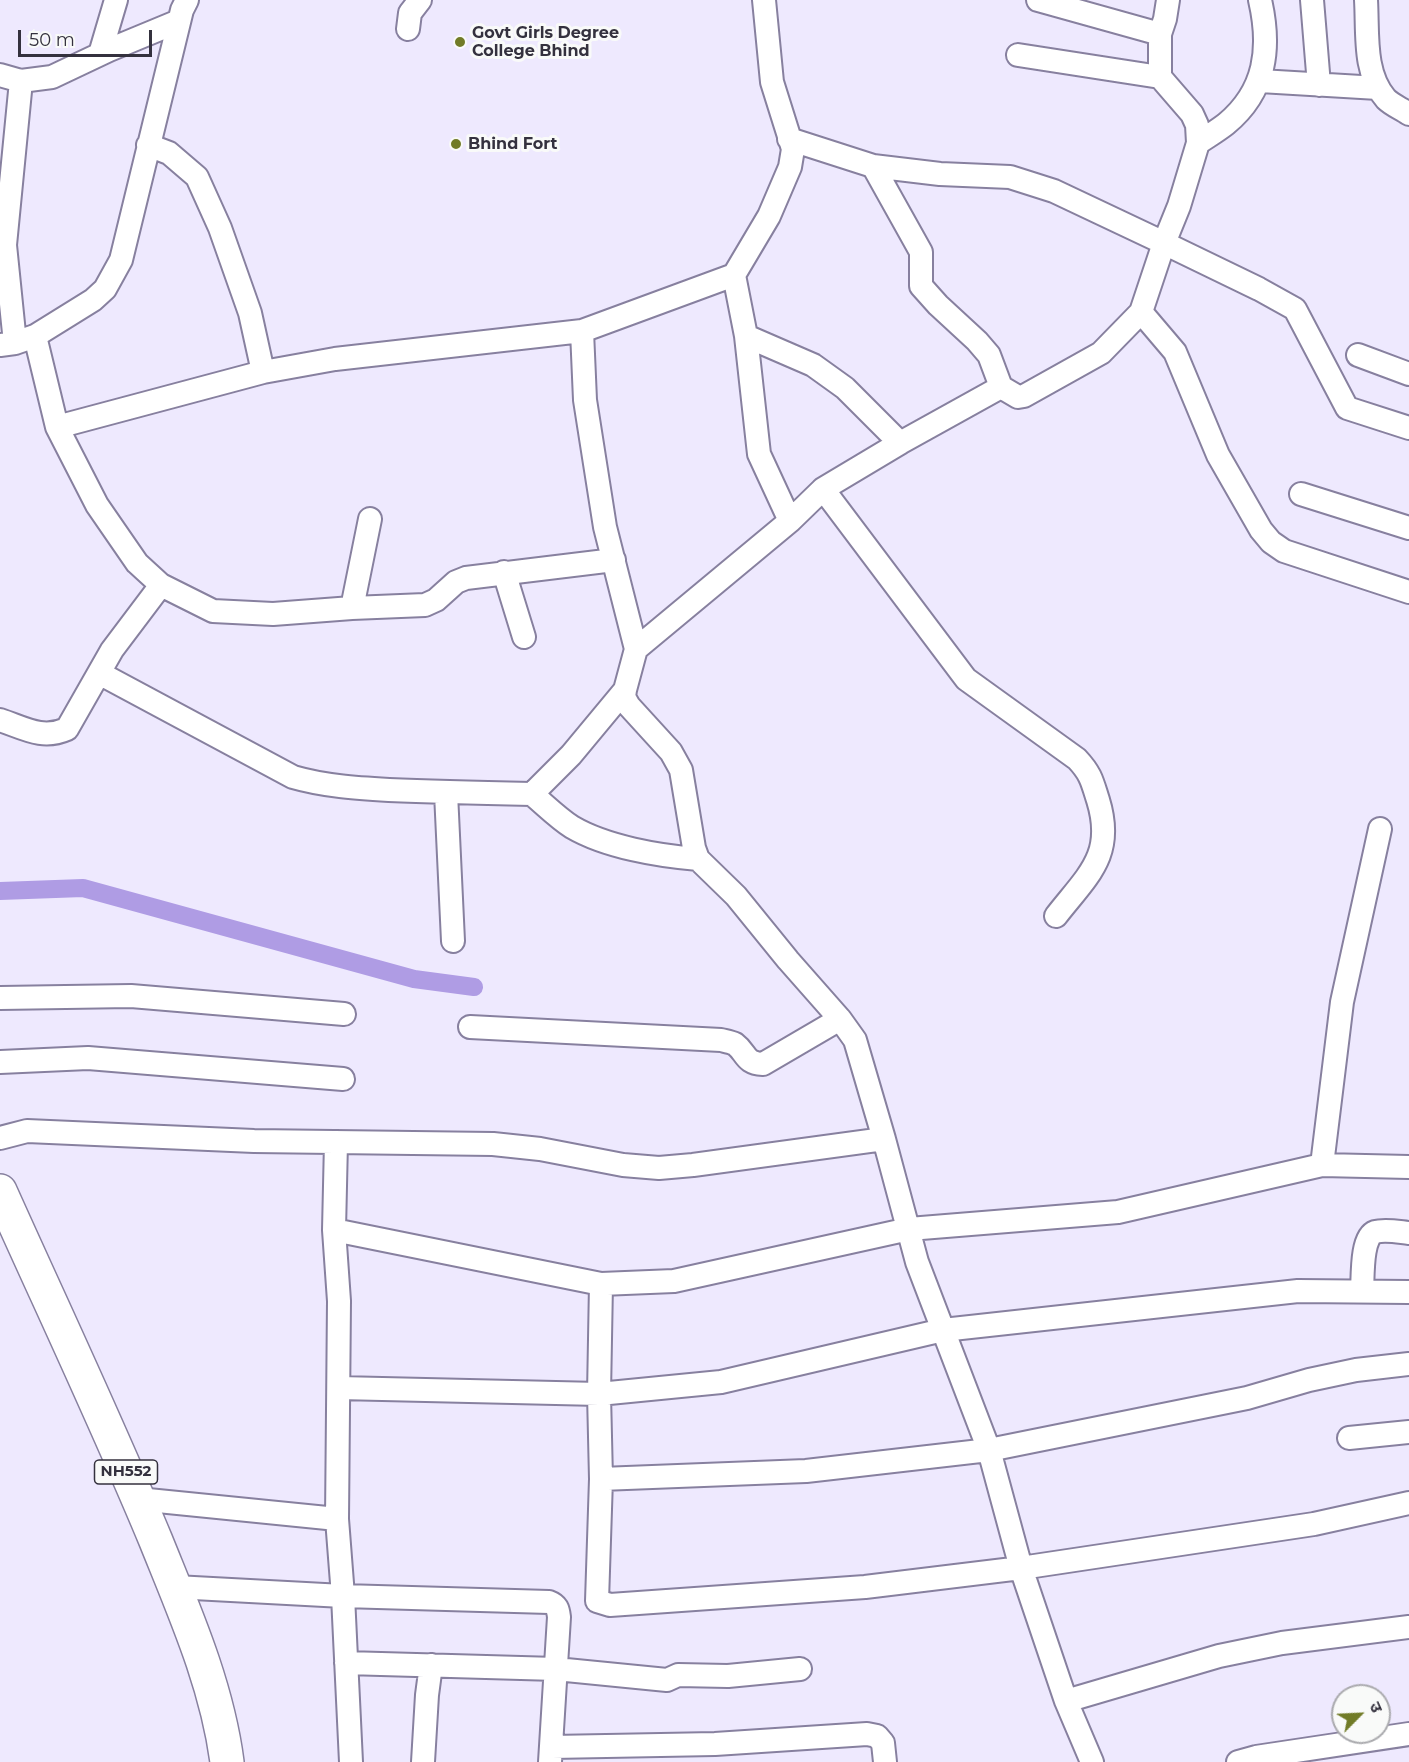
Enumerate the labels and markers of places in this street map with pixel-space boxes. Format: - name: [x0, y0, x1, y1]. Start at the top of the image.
- place label: Govt Girls Degree College Bhind: [472, 23, 619, 61]
- marker: Govt Girls Degree College Bhind: [453, 35, 467, 49]
- place label: Bhind Fort: [468, 134, 557, 154]
- marker: Bhind Fort: [449, 137, 463, 151]

